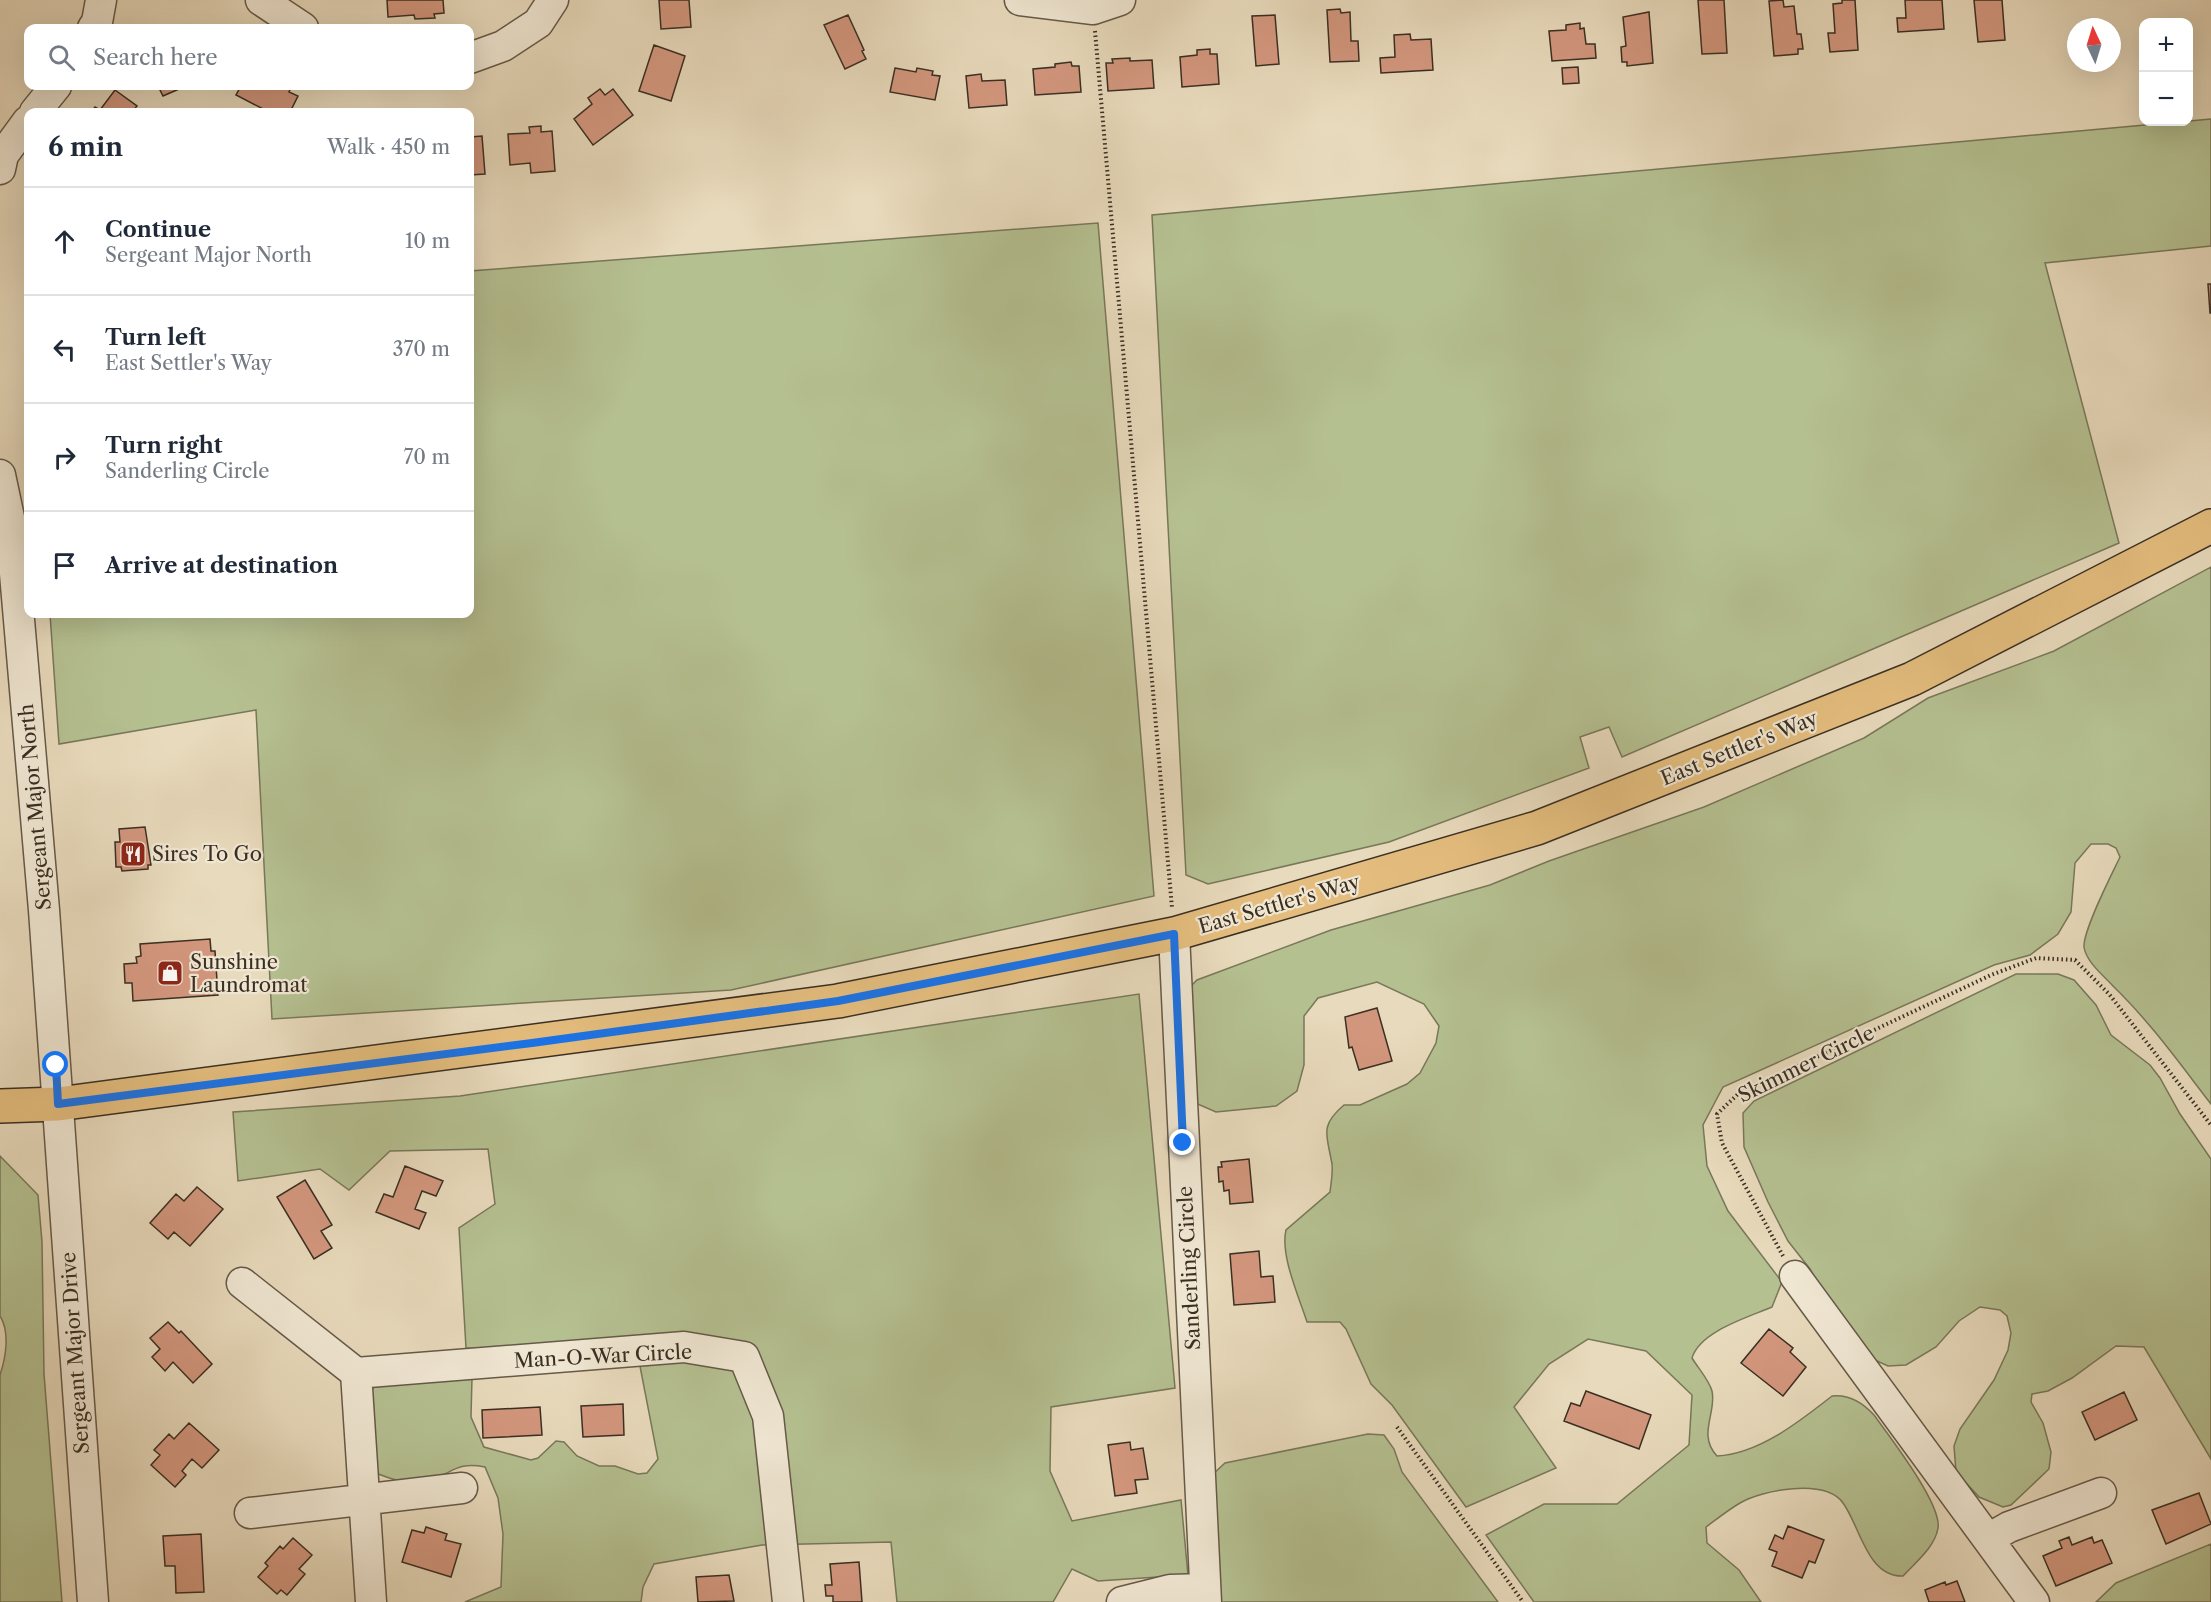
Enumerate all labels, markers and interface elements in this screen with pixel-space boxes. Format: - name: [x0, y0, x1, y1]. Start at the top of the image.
- north arrow: [2067, 18, 2121, 72]
- map controls: [2139, 18, 2193, 126]
- button: +: [2139, 18, 2193, 72]
- search box: [24, 24, 474, 90]
- icon: search: [45, 41, 78, 74]
- text: Search here: [93, 44, 218, 71]
- button: −: [2139, 72, 2193, 126]
- text: 6 min: [48, 131, 123, 163]
- text: Walk · 450 m: [327, 135, 450, 159]
- text: Continue: [105, 216, 211, 243]
- icon: ahead: [48, 225, 81, 258]
- text: 10 m: [405, 229, 450, 253]
- text: Sergeant Major North: [105, 243, 312, 267]
- text: Turn left: [105, 324, 206, 351]
- icon: left: [48, 333, 81, 366]
- text: 370 m: [393, 337, 450, 361]
- text: East Settler's Way: [105, 351, 272, 375]
- text: Turn right: [105, 432, 223, 459]
- icon: right: [48, 441, 81, 474]
- text: 70 m: [404, 445, 450, 469]
- text: Sanderling Circle: [105, 459, 270, 483]
- icon: arrive: [48, 549, 81, 582]
- text: Arrive at destination: [105, 552, 338, 579]
- street label: Sergeant Major North: [14, 702, 56, 911]
- street label: East Settler's Way: [1657, 705, 1822, 790]
- restaurant icon: Sires To Go: [118, 839, 148, 869]
- place label: Sires To Go: [152, 842, 262, 866]
- street label: East Settler's Way: [1195, 869, 1363, 939]
- place label: Sunshine Laundromat: [190, 950, 307, 997]
- shop icon: Sunshine Laundromat: [155, 958, 185, 988]
- street label: Skimmer Circle: [1734, 1021, 1878, 1107]
- route start: [42, 1051, 68, 1077]
- route end: [1169, 1129, 1195, 1155]
- street label: Sanderling Circle: [1173, 1185, 1205, 1351]
- street label: Sergeant Major Drive: [56, 1251, 94, 1455]
- street label: Man-O-War Circle: [513, 1339, 693, 1373]

